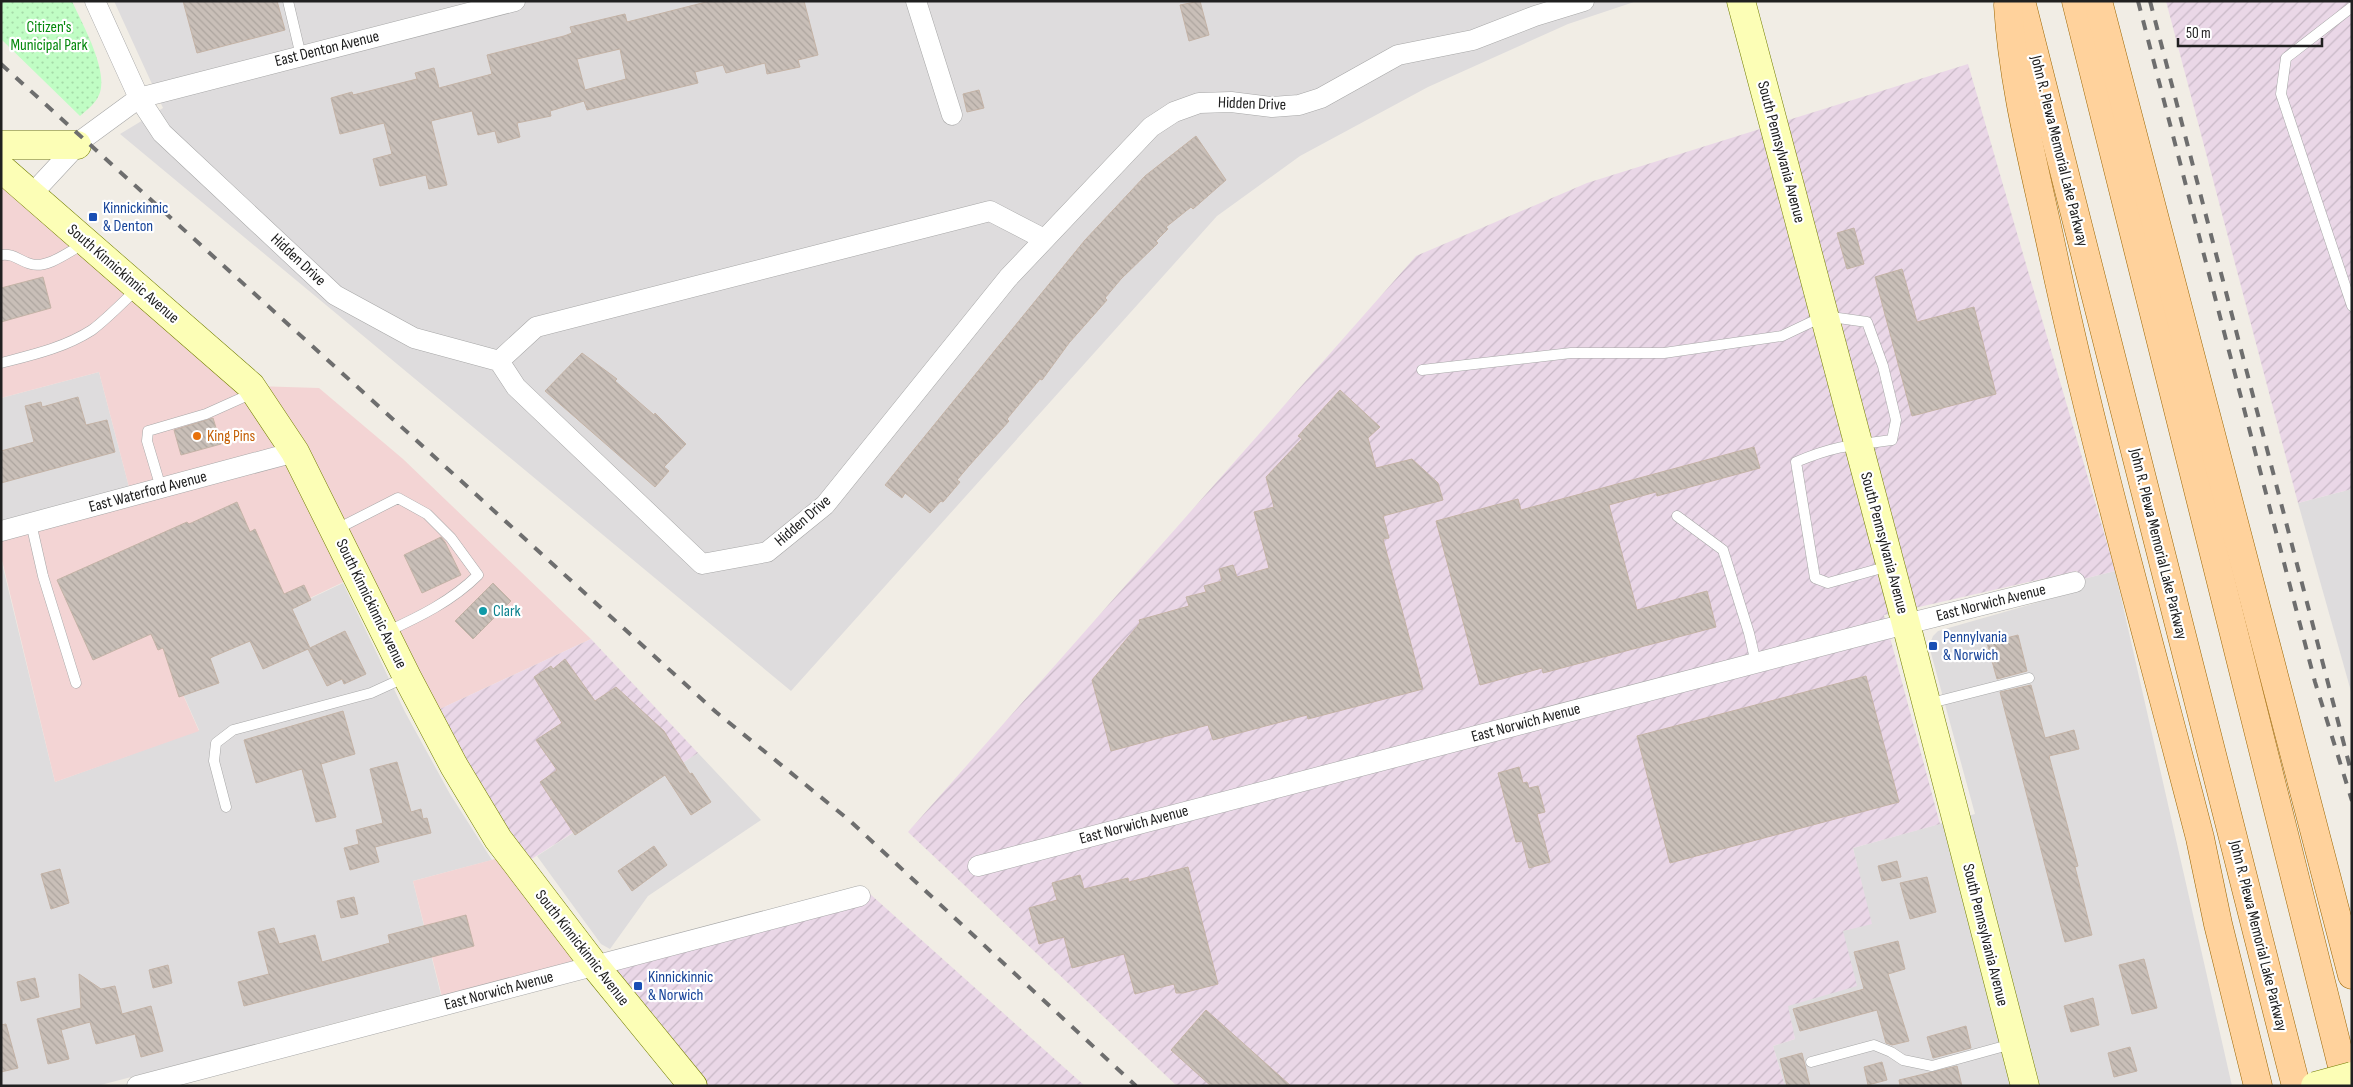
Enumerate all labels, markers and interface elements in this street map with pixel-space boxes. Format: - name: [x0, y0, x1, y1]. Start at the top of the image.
- scale bar: [2178, 15, 2322, 47]
- park label: Citizen's Municipal Park: [10, 18, 88, 55]
- text: 50 m: [2186, 24, 2211, 43]
- street label: East Denton Avenue: [273, 27, 381, 71]
- street label: John R. Plewa Memorial Lake Parkway: [2026, 53, 2092, 248]
- street label: South Pennsylvania Avenue: [1753, 79, 1809, 225]
- street label: Hidden Drive: [1218, 93, 1286, 115]
- place label: Kinnickinnic & Denton: [103, 199, 169, 236]
- marker: Kinnickinnic & Denton: [87, 211, 99, 223]
- street label: South Kinnickinnic Avenue: [63, 220, 183, 328]
- street label: Hidden Drive: [267, 230, 329, 290]
- place label: King Pins: [207, 427, 256, 446]
- marker: King Pins: [191, 430, 203, 442]
- street label: John R. Plewa Memorial Lake Parkway: [2125, 446, 2191, 641]
- street label: East Waterford Avenue: [87, 467, 209, 517]
- street label: South Pennsylvania Avenue: [1856, 470, 1912, 616]
- street label: Hidden Drive: [771, 491, 835, 551]
- street label: South Kinnickinnic Avenue: [331, 536, 411, 672]
- street label: East Norwich Avenue: [1934, 580, 2048, 626]
- place label: Clark: [493, 602, 521, 621]
- marker: Clark: [477, 605, 489, 617]
- place label: Pennylvania & Norwich: [1943, 628, 2007, 665]
- marker: Pennylvania & Norwich: [1927, 640, 1939, 652]
- street label: East Norwich Avenue: [1469, 699, 1583, 747]
- street label: East Norwich Avenue: [1077, 801, 1191, 849]
- street label: John R. Plewa Memorial Lake Parkway: [2225, 838, 2291, 1033]
- street label: South Pennsylvania Avenue: [1958, 862, 2012, 1008]
- street label: South Kinnickinnic Avenue: [531, 886, 633, 1010]
- street label: East Norwich Avenue: [442, 967, 556, 1015]
- place label: Kinnickinnic & Norwich: [648, 968, 714, 1005]
- marker: Kinnickinnic & Norwich: [632, 980, 644, 992]

